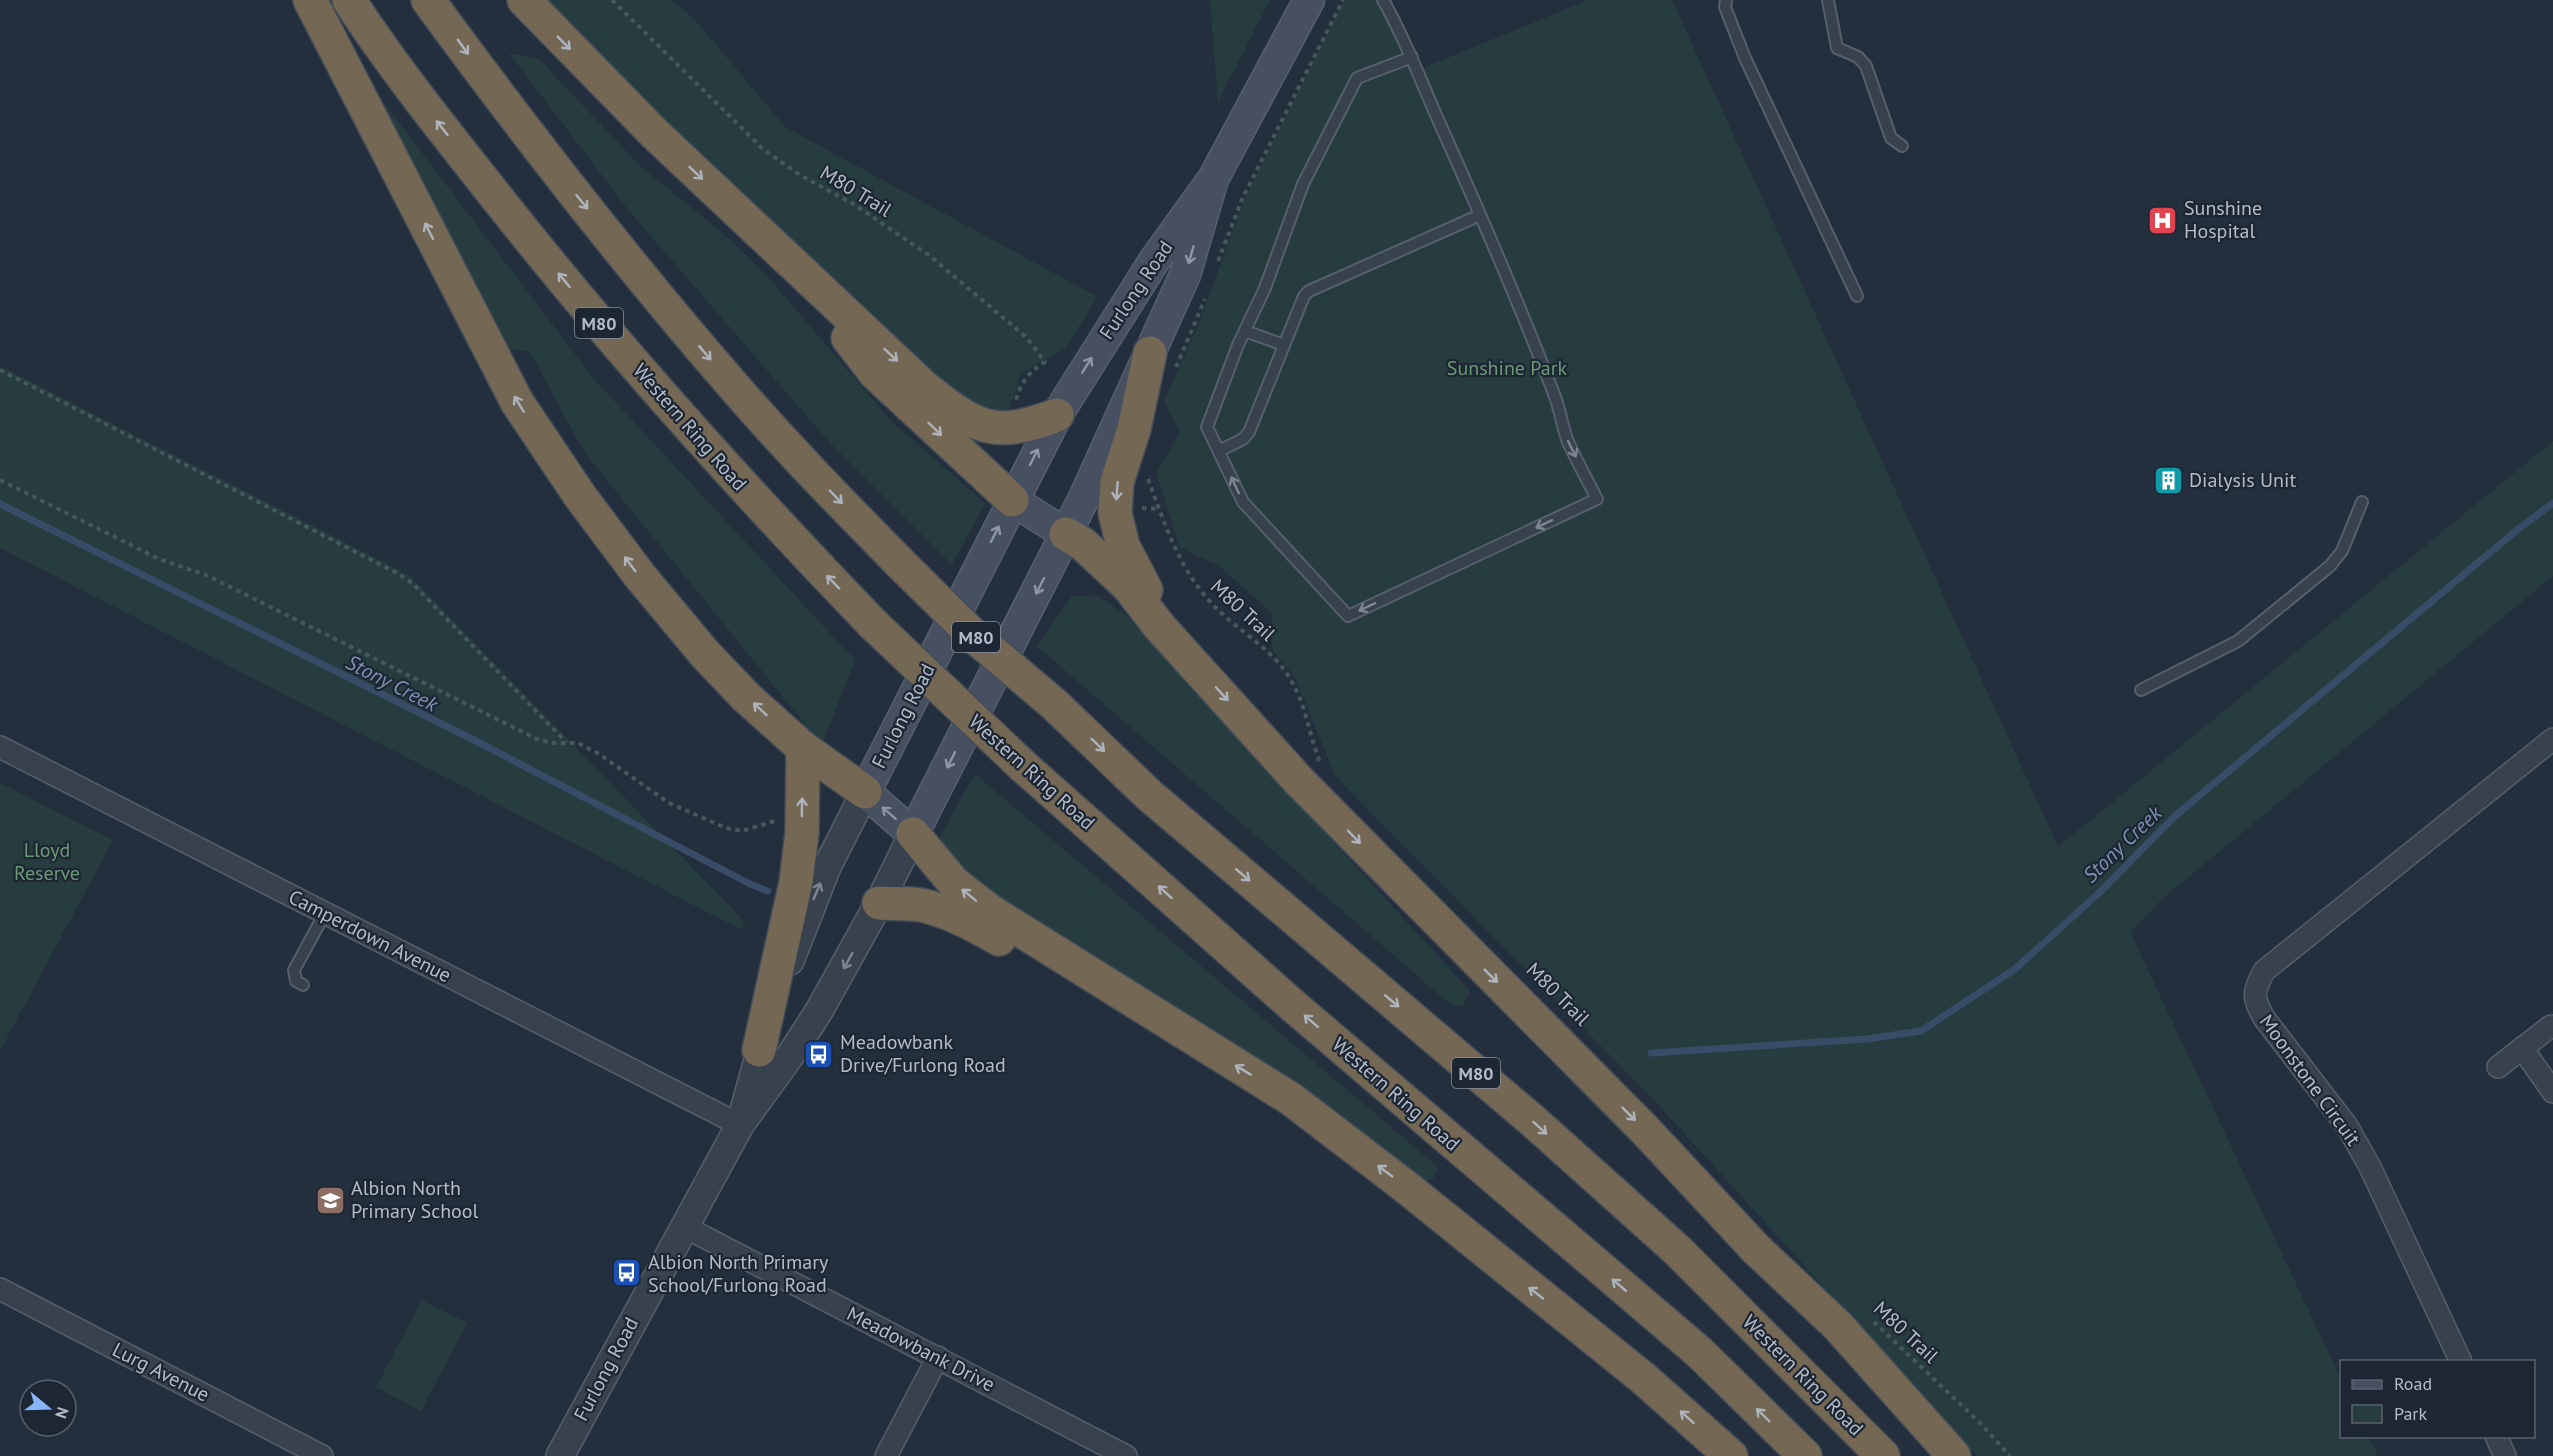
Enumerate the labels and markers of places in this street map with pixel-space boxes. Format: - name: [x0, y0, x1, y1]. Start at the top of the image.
- place label: Sunshine Hospital: [2184, 195, 2262, 244]
- hospital icon: Sunshine Hospital: [2147, 204, 2179, 236]
- building icon: Dialysis Unit: [2152, 464, 2184, 496]
- place label: Dialysis Unit: [2189, 467, 2296, 493]
- place label: Meadowbank Drive/Furlong Road: [840, 1029, 1006, 1078]
- bus stop icon: Meadowbank Drive/Furlong Road: [803, 1038, 835, 1070]
- place label: Albion North Primary School: [351, 1175, 479, 1224]
- school or university icon: Albion North Primary School: [314, 1184, 346, 1216]
- place label: Albion North Primary School/Furlong Road: [648, 1249, 829, 1298]
- bus stop icon: Albion North Primary School/Furlong Road: [611, 1257, 643, 1289]

